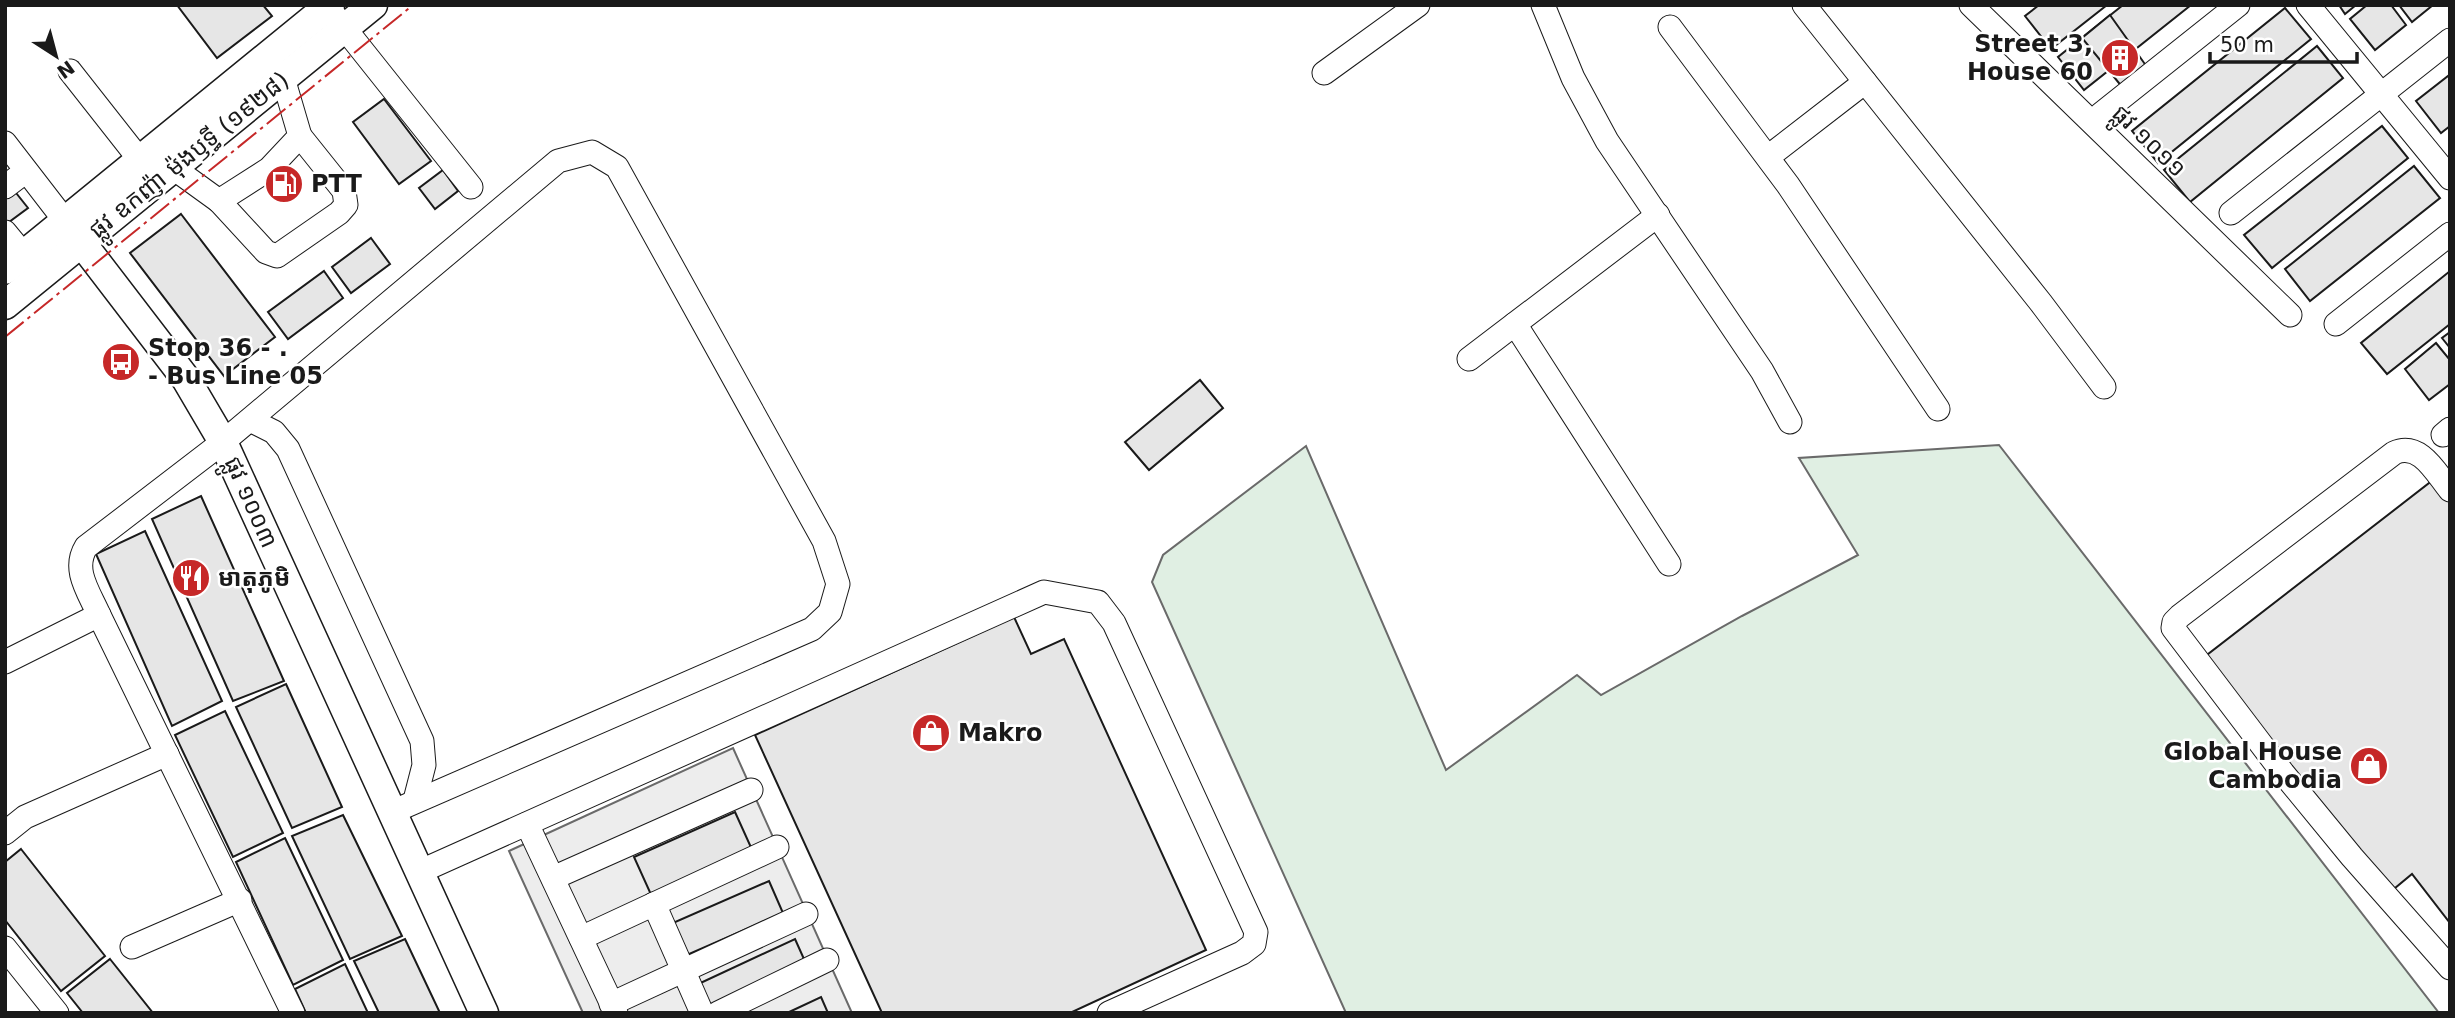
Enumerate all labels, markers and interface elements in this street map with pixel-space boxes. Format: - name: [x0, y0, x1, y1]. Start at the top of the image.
- north arrow: [21, 21, 91, 91]
- scale bar: [2210, 21, 2357, 65]
- place label: Street 3, House 60: [1967, 30, 2093, 86]
- text: 50 m: [2220, 33, 2274, 57]
- building icon: Street 3, House 60: [2099, 37, 2141, 79]
- text: N: [53, 56, 79, 83]
- street label: ផ្លូវ ឧកញ៉ា ម៉ុងឫទ្ធី (១៩២៨): [84, 66, 300, 250]
- street label: ផ្លូវ ១០១១: [2101, 99, 2192, 189]
- fuel station icon: PTT: [263, 163, 305, 205]
- place label: PTT: [311, 170, 363, 198]
- place label: Stop 36 - . - Bus Line 05: [148, 334, 323, 390]
- bus stop icon: Stop 36 - . - Bus Line 05: [100, 341, 142, 383]
- street label: ផ្លូវ ១០០៣: [211, 452, 284, 555]
- restaurant icon: មាតុភូមិ: [170, 557, 212, 599]
- place label: មាតុភូមិ: [218, 564, 290, 593]
- shop icon: Makro: [910, 712, 952, 754]
- place label: Makro: [958, 719, 1042, 747]
- place label: Global House Cambodia: [2163, 738, 2342, 794]
- shop icon: Global House Cambodia: [2348, 745, 2390, 787]

